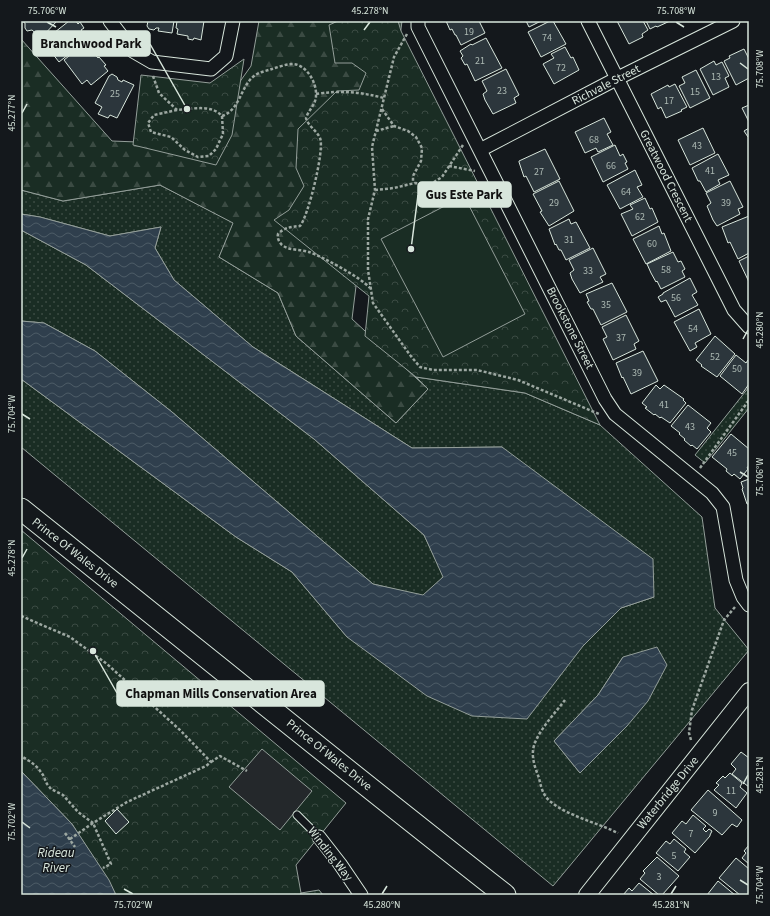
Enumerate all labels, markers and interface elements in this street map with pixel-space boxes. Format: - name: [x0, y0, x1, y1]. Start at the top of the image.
- text: 75.706°W: [28, 4, 66, 18]
- text: 45.278°N: [351, 4, 389, 18]
- text: 75.708°W: [657, 4, 695, 18]
- house number: 19: [464, 25, 474, 39]
- callout: Branchwood Park: [33, 31, 150, 56]
- house number: 74: [542, 31, 552, 45]
- text: Branchwood Park: [40, 35, 143, 53]
- text: 75.708°W: [753, 50, 767, 88]
- house number: 21: [475, 54, 485, 68]
- street label: Richvale Street: [569, 60, 643, 110]
- house number: 72: [556, 61, 566, 75]
- house number: 13: [711, 70, 721, 84]
- house number: 23: [497, 84, 507, 98]
- house number: 15: [690, 85, 700, 99]
- house number: 25: [110, 87, 120, 101]
- text: 45.277°N: [5, 94, 19, 132]
- house number: 17: [664, 94, 674, 108]
- street label: Greatwood Crescent: [635, 127, 697, 225]
- house number: 68: [589, 133, 599, 147]
- house number: 43: [692, 139, 702, 153]
- house number: 66: [606, 159, 616, 173]
- house number: 41: [705, 164, 715, 178]
- house number: 27: [534, 165, 544, 179]
- callout: Gus Este Park: [418, 182, 511, 207]
- house number: 64: [621, 185, 631, 199]
- text: Gus Este Park: [425, 186, 503, 204]
- house number: 29: [549, 196, 559, 210]
- house number: 39: [721, 196, 731, 210]
- house number: 62: [635, 210, 645, 224]
- house number: 31: [564, 233, 574, 247]
- house number: 60: [647, 237, 657, 251]
- house number: 58: [661, 263, 671, 277]
- house number: 33: [583, 264, 593, 278]
- street label: Brookstone Street: [542, 284, 598, 372]
- house number: 56: [671, 291, 681, 305]
- house number: 35: [601, 298, 611, 312]
- text: 45.280°N: [753, 311, 767, 349]
- house number: 54: [688, 322, 698, 336]
- house number: 37: [616, 331, 626, 345]
- house number: 52: [710, 350, 720, 364]
- house number: 50: [732, 362, 742, 376]
- house number: 39: [632, 366, 642, 380]
- text: 75.704°W: [5, 395, 19, 433]
- house number: 41: [659, 398, 669, 412]
- house number: 43: [685, 420, 695, 434]
- house number: 45: [727, 446, 737, 460]
- text: 75.706°W: [753, 458, 767, 496]
- street label: Prince Of Wales Drive: [28, 514, 122, 592]
- text: 45.278°N: [5, 539, 19, 577]
- callout: Chapman Mills Conservation Area: [117, 681, 324, 706]
- text: Chapman Mills Conservation Area: [125, 685, 317, 703]
- street label: Prince Of Wales Drive: [283, 715, 375, 795]
- street label: Waterbridge Drive: [633, 753, 703, 833]
- text: 45.281°N: [753, 756, 767, 794]
- house number: 11: [726, 784, 736, 798]
- text: 75.702°W: [5, 803, 19, 841]
- house number: 9: [713, 806, 718, 820]
- street label: Winding Way: [303, 823, 357, 885]
- house number: 7: [689, 827, 694, 841]
- water label: Rideau River: [37, 844, 75, 877]
- house number: 5: [672, 849, 677, 863]
- text: 75.704°W: [753, 866, 767, 904]
- house number: 3: [657, 870, 662, 884]
- text: 75.702°W: [114, 898, 152, 912]
- text: 45.280°N: [363, 898, 401, 912]
- text: 45.281°N: [652, 898, 690, 912]

